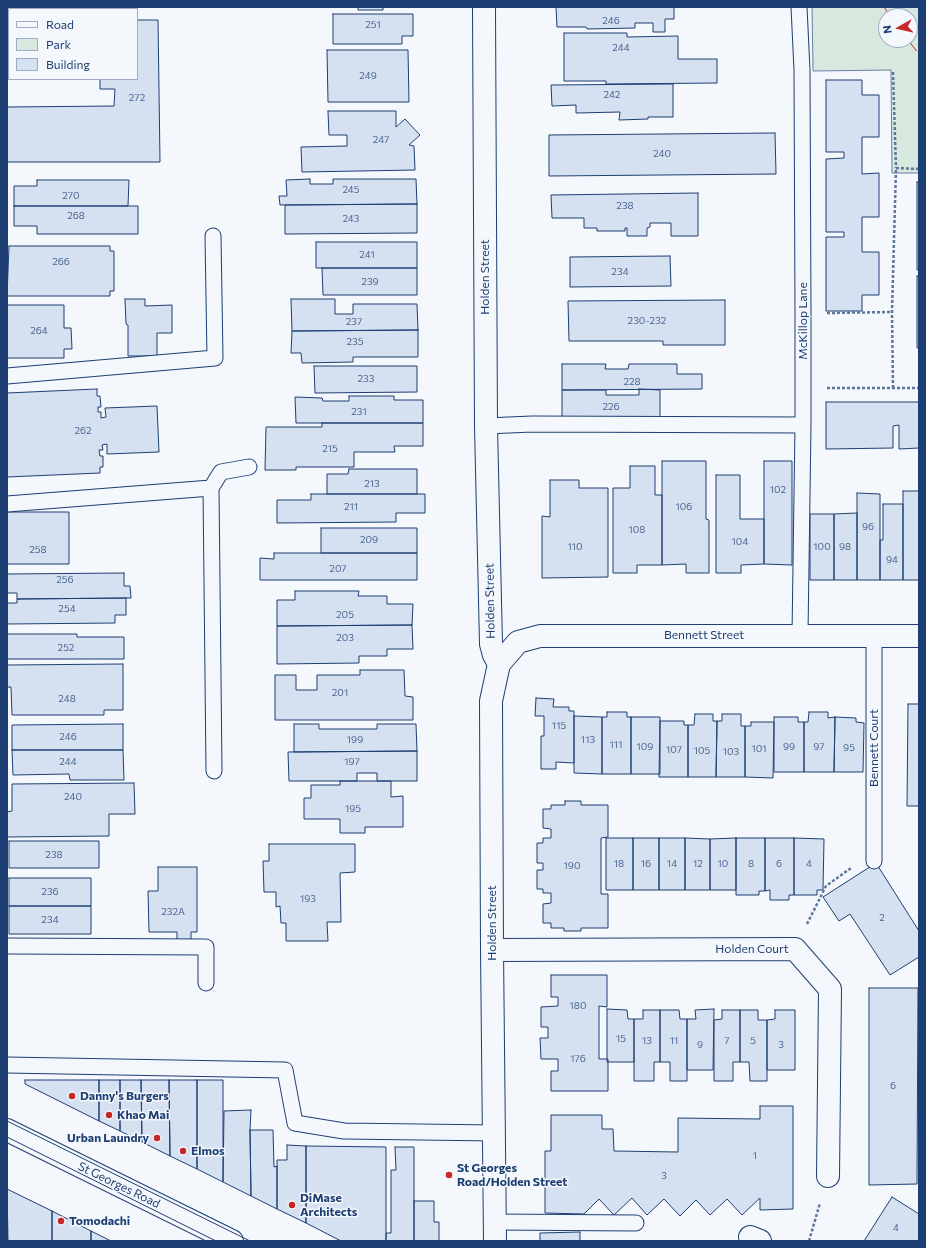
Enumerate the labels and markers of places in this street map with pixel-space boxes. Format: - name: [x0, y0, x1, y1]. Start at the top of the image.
- place label: Danny's Burgers: [80, 1089, 169, 1103]
- marker: Danny's Burgers: [67, 1091, 77, 1101]
- place label: Khao Mai: [117, 1108, 169, 1122]
- marker: Khao Mai: [104, 1110, 114, 1120]
- place label: Urban Laundry: [67, 1131, 149, 1145]
- marker: Urban Laundry: [152, 1133, 162, 1143]
- place label: Elmos: [191, 1144, 225, 1158]
- marker: Elmos: [178, 1146, 188, 1156]
- place label: St Georges Road/Holden Street: [457, 1161, 567, 1189]
- marker: St Georges Road/Holden Street: [444, 1170, 454, 1180]
- place label: DiMase Architects: [300, 1191, 357, 1219]
- marker: DiMase Architects: [287, 1200, 297, 1210]
- place label: Tomodachi: [69, 1214, 130, 1228]
- marker: Tomodachi: [56, 1216, 66, 1226]

